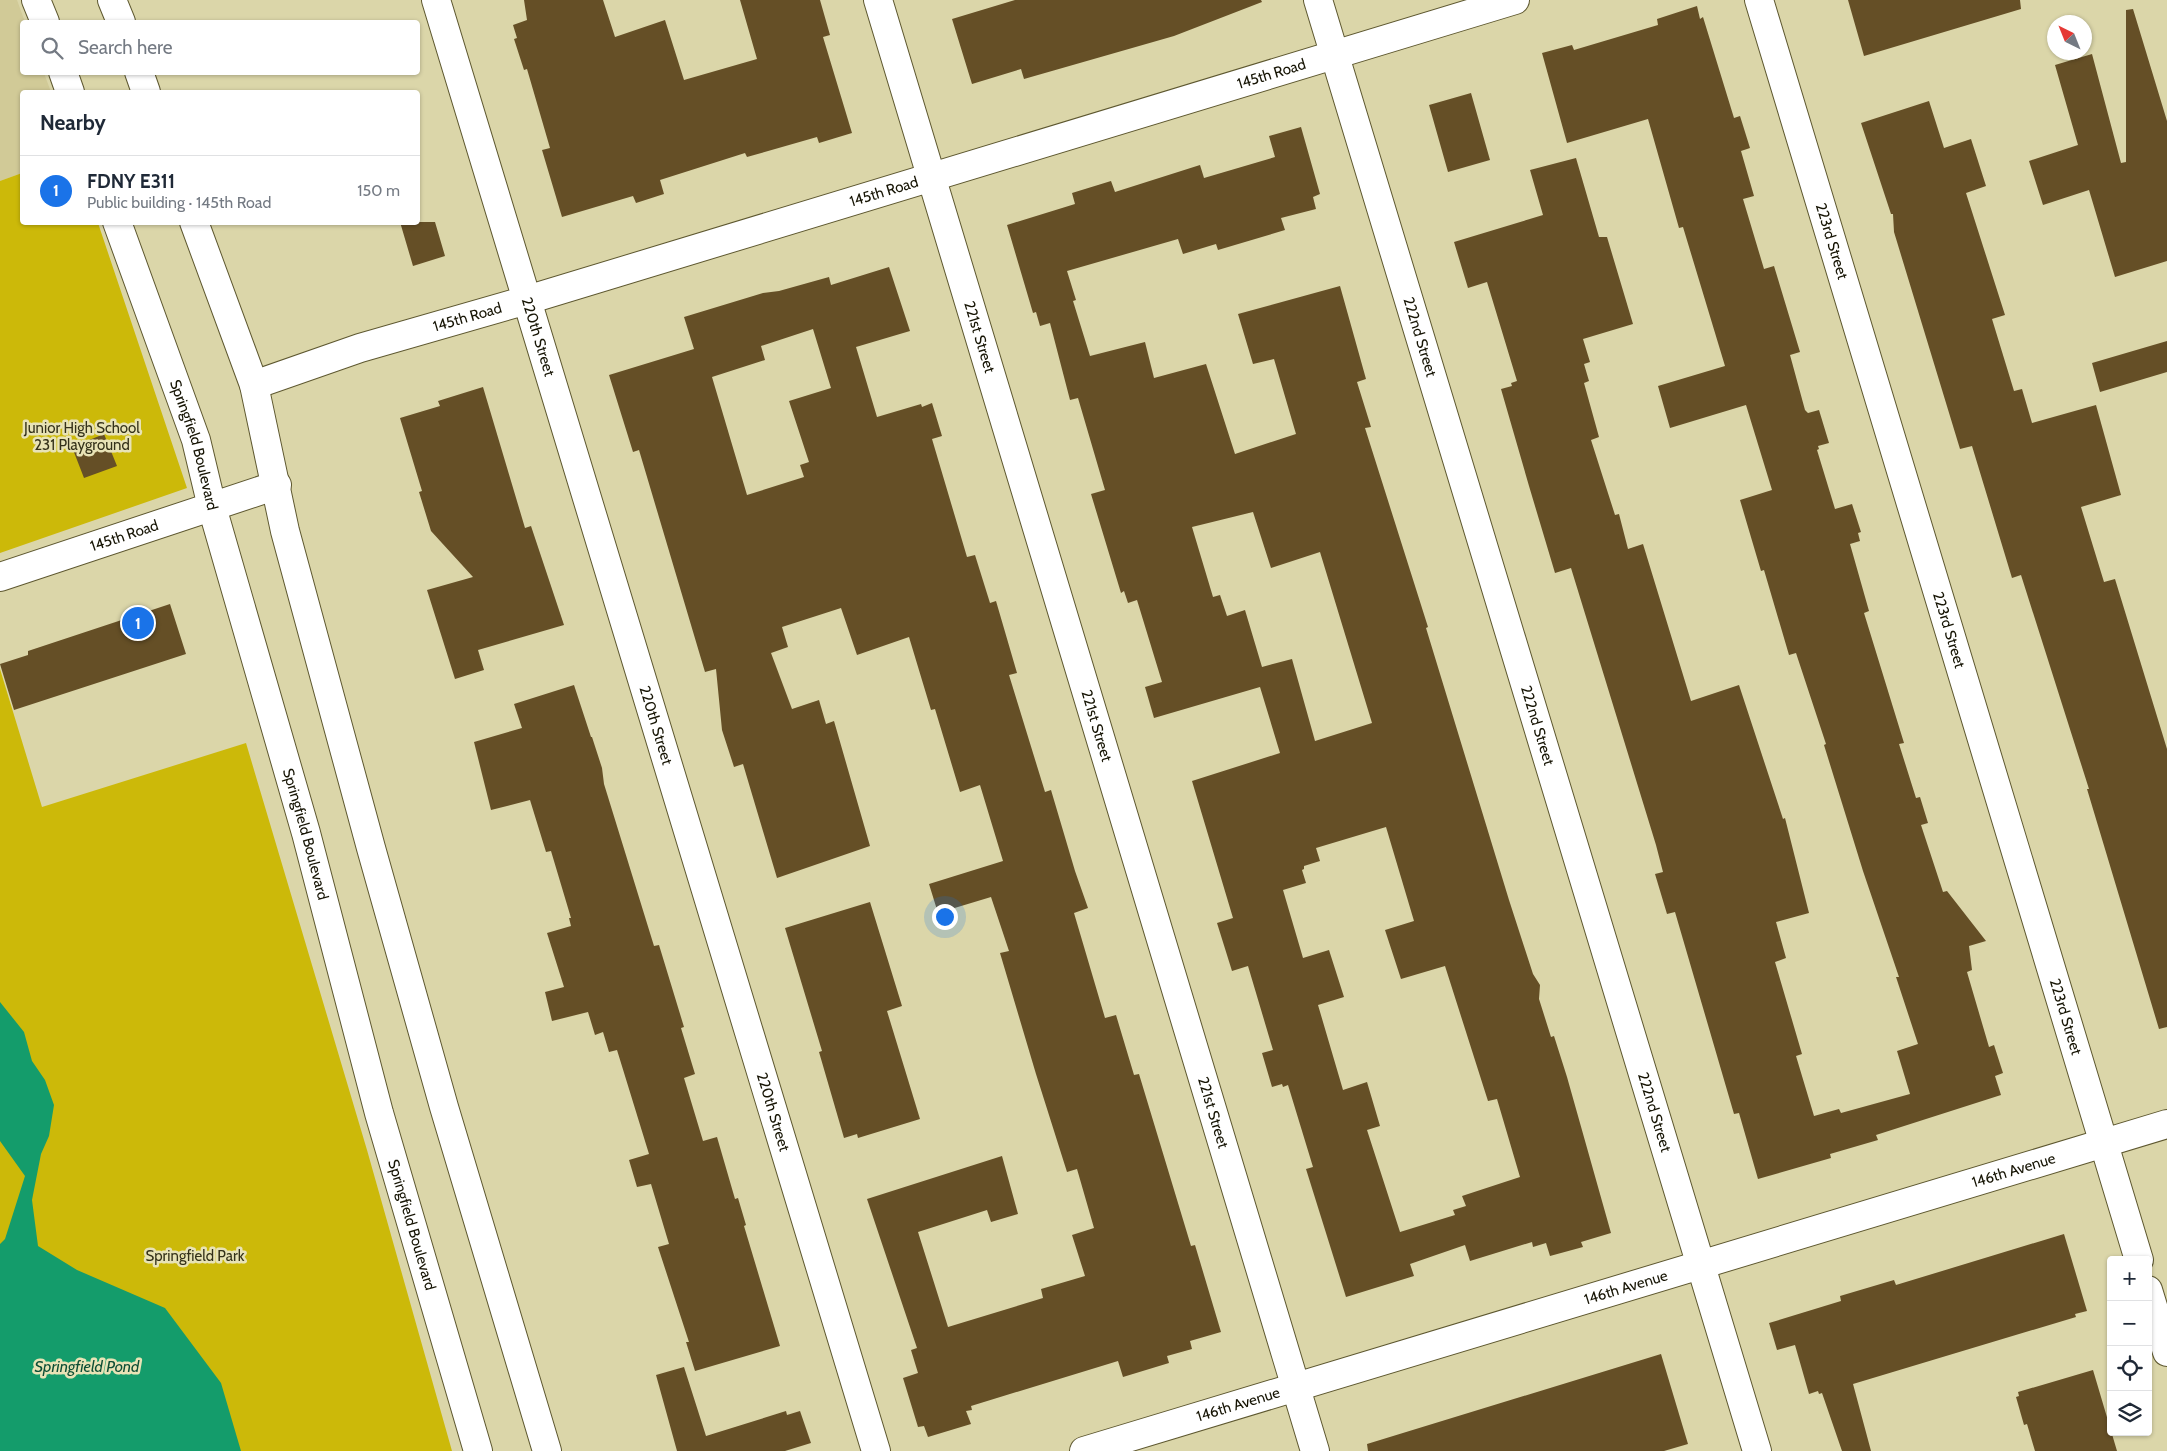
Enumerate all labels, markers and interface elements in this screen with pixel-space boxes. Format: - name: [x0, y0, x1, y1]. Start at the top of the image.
- north arrow: [2047, 15, 2092, 60]
- search box: [20, 20, 420, 75]
- icon: search: [38, 34, 66, 62]
- text: Search here: [78, 36, 172, 59]
- street label: 145th Road: [1235, 55, 1308, 93]
- text: Nearby: [40, 110, 106, 135]
- text: FDNY E311: [87, 170, 175, 193]
- street label: 145th Road: [847, 173, 920, 211]
- text: 1: [53, 181, 59, 200]
- text: 150 m: [357, 181, 400, 200]
- text: Public building · 145th Road: [87, 193, 271, 212]
- street label: 223rd Street: [1812, 201, 1852, 282]
- street label: 220th Street: [518, 295, 559, 378]
- street label: 222nd Street: [1399, 295, 1440, 379]
- street label: 145th Road: [431, 299, 504, 336]
- street label: 221st Street: [960, 299, 999, 375]
- street label: Springfield Boulevard: [166, 377, 221, 512]
- park label: Junior High School 231 Playground: [23, 419, 140, 454]
- street label: 145th Road: [88, 516, 161, 555]
- street label: 223rd Street: [1929, 590, 1969, 670]
- pin: 1: [122, 604, 154, 642]
- street label: 220th Street: [636, 684, 676, 767]
- street label: 222nd Street: [1517, 684, 1558, 768]
- street label: 221st Street: [1077, 688, 1116, 764]
- street label: Springfield Boulevard: [279, 766, 332, 902]
- your location: [932, 904, 958, 930]
- street label: 223rd Street: [2046, 976, 2086, 1057]
- street label: 220th Street: [753, 1070, 794, 1154]
- street label: 222nd Street: [1634, 1070, 1675, 1154]
- street label: 221st Street: [1194, 1075, 1232, 1151]
- street label: 146th Avenue: [1970, 1149, 2058, 1191]
- street label: Springfield Boulevard: [384, 1157, 439, 1292]
- park label: Springfield Park: [146, 1247, 245, 1265]
- map controls: [2107, 1256, 2152, 1436]
- button: +: [2107, 1256, 2152, 1301]
- street label: 146th Avenue: [1582, 1266, 1670, 1308]
- button: −: [2107, 1301, 2152, 1346]
- button: locate: [2107, 1346, 2152, 1391]
- water label: Springfield Pond: [35, 1357, 140, 1376]
- street label: 146th Avenue: [1194, 1383, 1282, 1426]
- button: layers: [2107, 1391, 2152, 1436]

